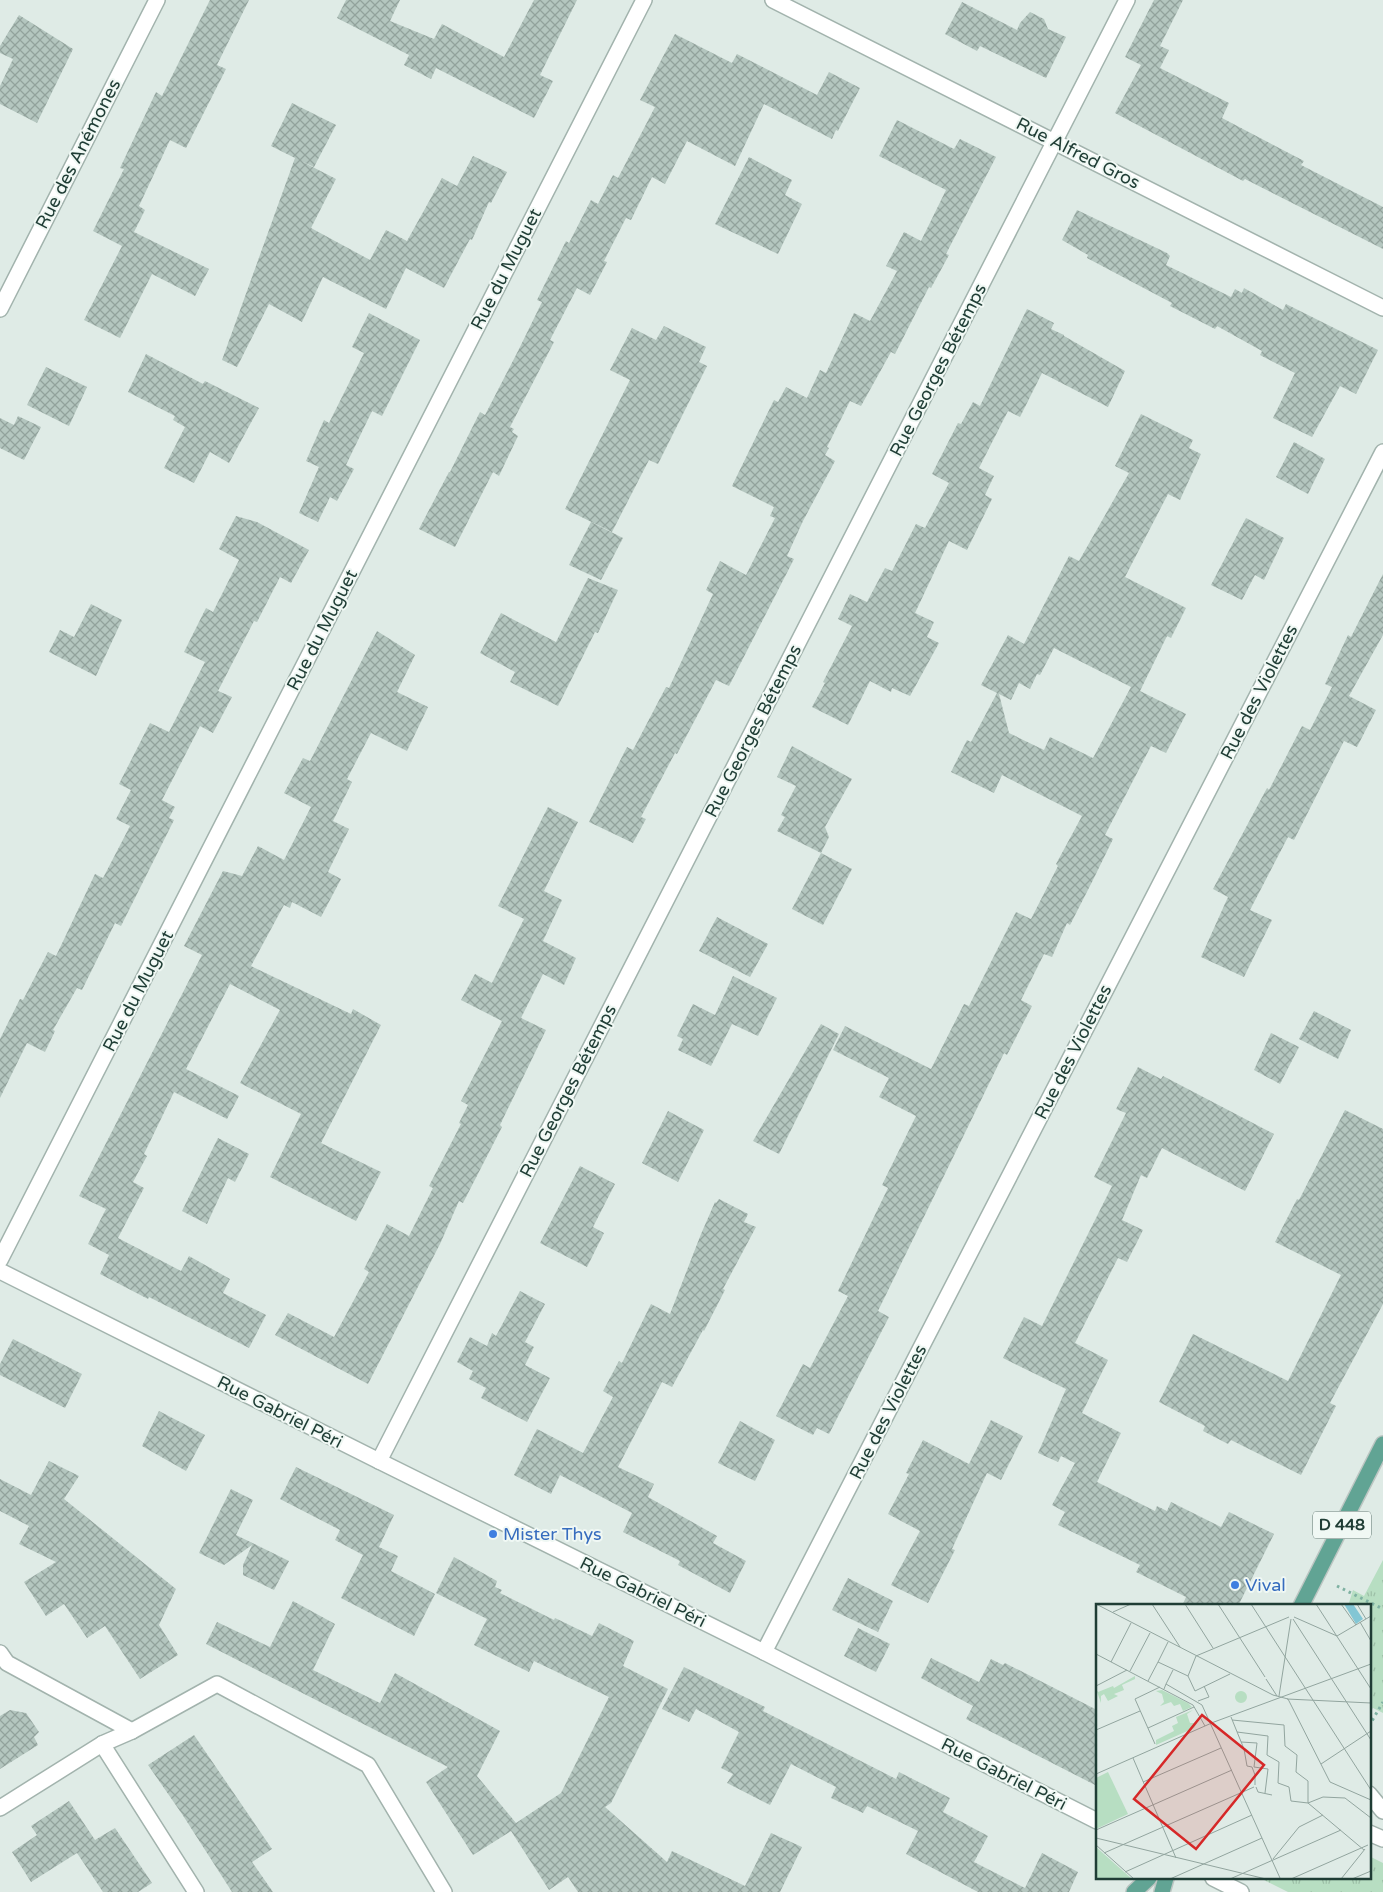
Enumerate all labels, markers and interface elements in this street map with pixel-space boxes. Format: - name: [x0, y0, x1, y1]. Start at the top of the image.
- street label: Rue des Anémones: [31, 75, 125, 233]
- street label: Rue Alfred Gros: [1012, 112, 1144, 194]
- street label: Rue du Muguet: [466, 205, 546, 333]
- street label: Rue Georges Bétemps: [885, 280, 991, 460]
- street label: Rue du Muguet: [282, 566, 362, 694]
- street label: Rue des Violettes: [1216, 621, 1302, 763]
- street label: Rue Georges Bétemps: [700, 641, 806, 821]
- street label: Rue du Muguet: [98, 927, 178, 1055]
- street label: Rue des Violettes: [1030, 981, 1116, 1123]
- street label: Rue Georges Bétemps: [515, 1001, 621, 1181]
- street label: Rue des Violettes: [845, 1341, 931, 1483]
- street label: Rue Gabriel Péri: [214, 1371, 346, 1453]
- road number: D 448: [1313, 1512, 1371, 1538]
- place label: Mister Thys: [503, 1523, 602, 1545]
- marker: Mister Thys: [487, 1528, 499, 1540]
- street label: Rue Gabriel Péri: [576, 1552, 710, 1632]
- place label: Vival: [1245, 1574, 1286, 1596]
- marker: Vival: [1229, 1579, 1241, 1591]
- inset map: [1096, 1604, 1370, 1880]
- street label: Rue Gabriel Péri: [938, 1733, 1070, 1815]

